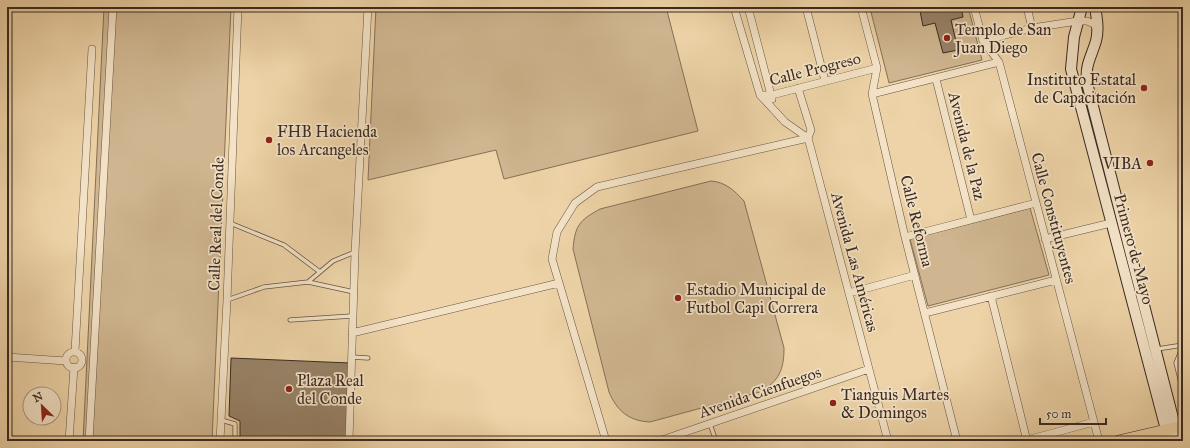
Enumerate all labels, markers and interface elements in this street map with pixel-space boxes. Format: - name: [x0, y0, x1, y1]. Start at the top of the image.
- place label: Templo de San Juan Diego: [953, 20, 1052, 58]
- marker: Templo de San Juan Diego: [942, 33, 952, 43]
- street label: Calle Progreso: [767, 48, 863, 91]
- place label: Instituto Estatal de Capacitación: [1027, 70, 1137, 107]
- marker: Instituto Estatal de Capacitación: [1139, 83, 1149, 93]
- street label: Avenida de la Paz: [944, 89, 990, 203]
- place label: FHB Hacienda los Arcangeles: [277, 122, 377, 160]
- marker: FHB Hacienda los Arcangeles: [264, 135, 274, 145]
- street label: Calle Constituyentes: [1027, 150, 1081, 286]
- place label: VIBA: [1102, 154, 1142, 173]
- street label: Calle Real del Conde: [204, 157, 228, 291]
- marker: VIBA: [1145, 158, 1155, 168]
- street label: Calle Reforma: [896, 173, 938, 269]
- street label: Avenida Las Américas: [827, 189, 883, 334]
- street label: Primero de Mayo: [1110, 192, 1158, 306]
- place label: Estadio Municipal de Futbol Capi Correra: [686, 280, 826, 317]
- marker: Estadio Municipal de Futbol Capi Correra: [673, 293, 683, 303]
- street label: Avenida Cienfuegos: [695, 362, 824, 423]
- place label: Plaza Real del Conde: [297, 371, 364, 408]
- marker: Plaza Real del Conde: [284, 384, 294, 394]
- place label: Tianguis Martes & Domingos: [841, 385, 949, 423]
- north arrow: [22, 386, 62, 426]
- text: N: [31, 389, 46, 405]
- marker: Tianguis Martes & Domingos: [828, 398, 838, 408]
- scale bar: [1040, 400, 1106, 426]
- text: 50 m: [1046, 407, 1071, 421]

